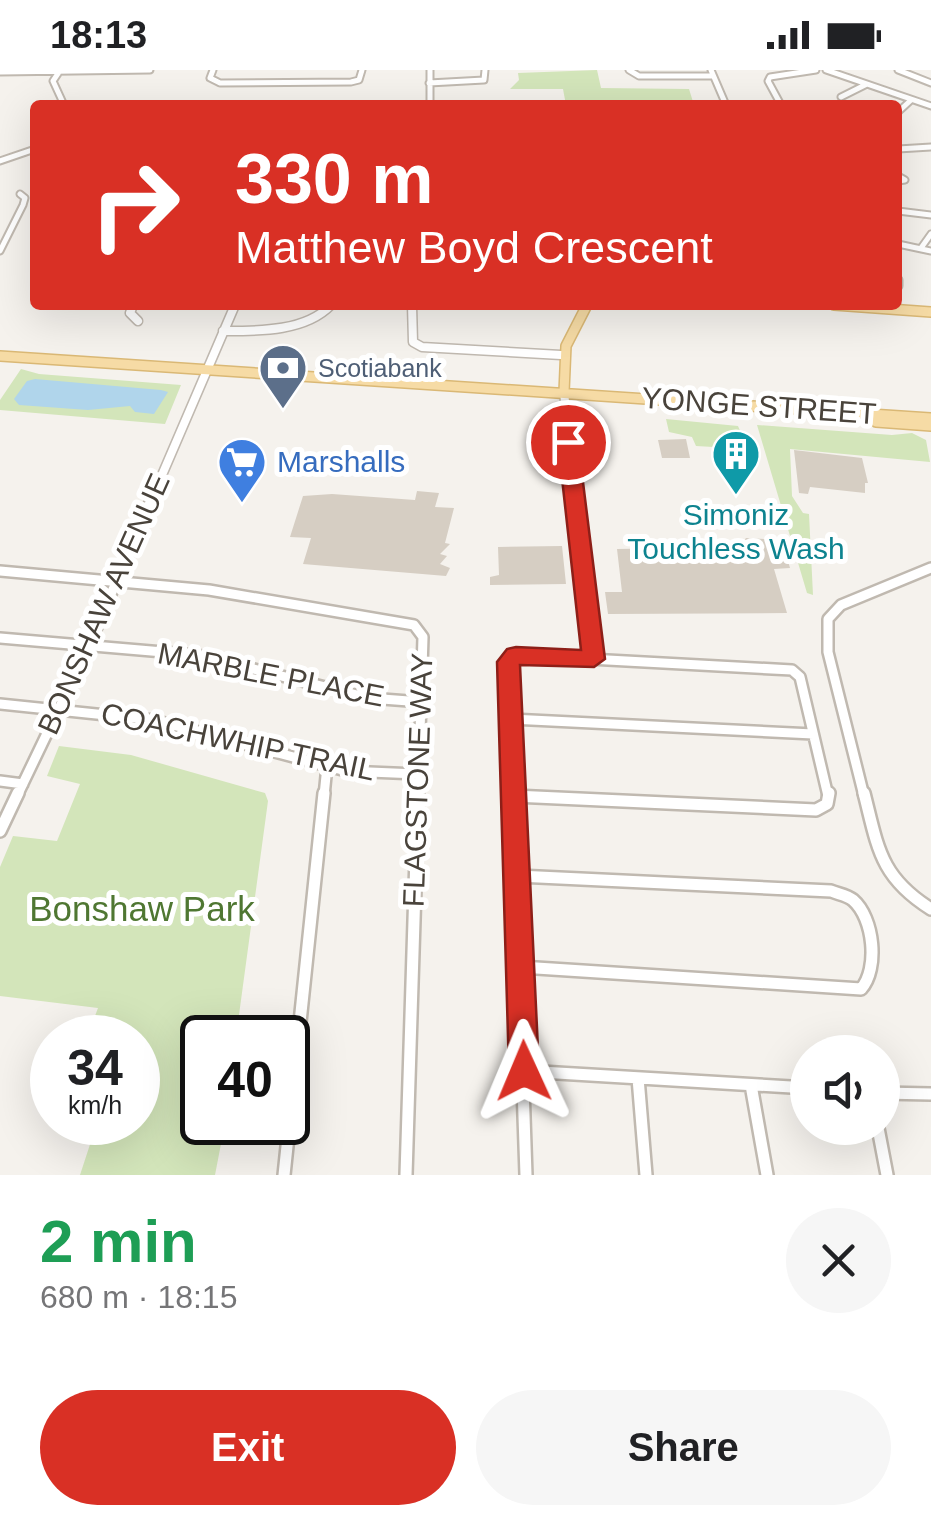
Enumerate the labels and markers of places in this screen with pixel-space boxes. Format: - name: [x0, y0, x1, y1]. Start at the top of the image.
- bank icon: Scotiabank: [257, 342, 309, 410]
- place label: Scotiabank: [318, 354, 442, 382]
- pin: [526, 400, 611, 485]
- building icon: Simoniz Touchless Wash: [710, 428, 762, 496]
- supermarket icon: Marshalls: [216, 436, 268, 504]
- place label: Marshalls: [277, 445, 405, 478]
- place label: Simoniz Touchless Wash: [627, 498, 845, 565]

